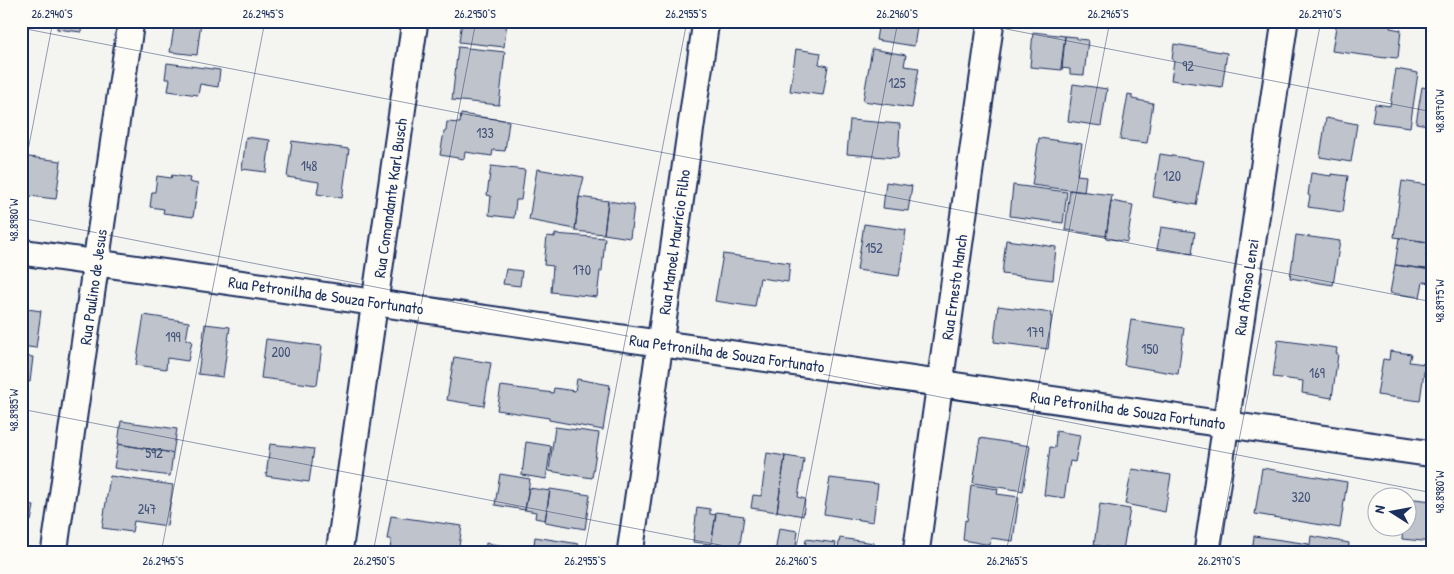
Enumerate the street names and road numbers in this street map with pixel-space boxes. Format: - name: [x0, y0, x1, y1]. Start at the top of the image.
- street label: Rua Comandante Karl Busch: [368, 117, 412, 279]
- street label: Rua Manoel Maurício Filho: [653, 168, 695, 316]
- street label: Rua Paulino de Jesus: [74, 228, 112, 346]
- street label: Rua Ernesto Hanch: [936, 233, 972, 341]
- street label: Rua Afonso Lenzi: [1228, 237, 1264, 337]
- street label: Rua Petronilha de Souza Fortunato: [227, 270, 426, 320]
- street label: Rua Petronilha de Souza Fortunato: [628, 328, 827, 378]
- street label: Rua Petronilha de Souza Fortunato: [1029, 385, 1228, 435]

